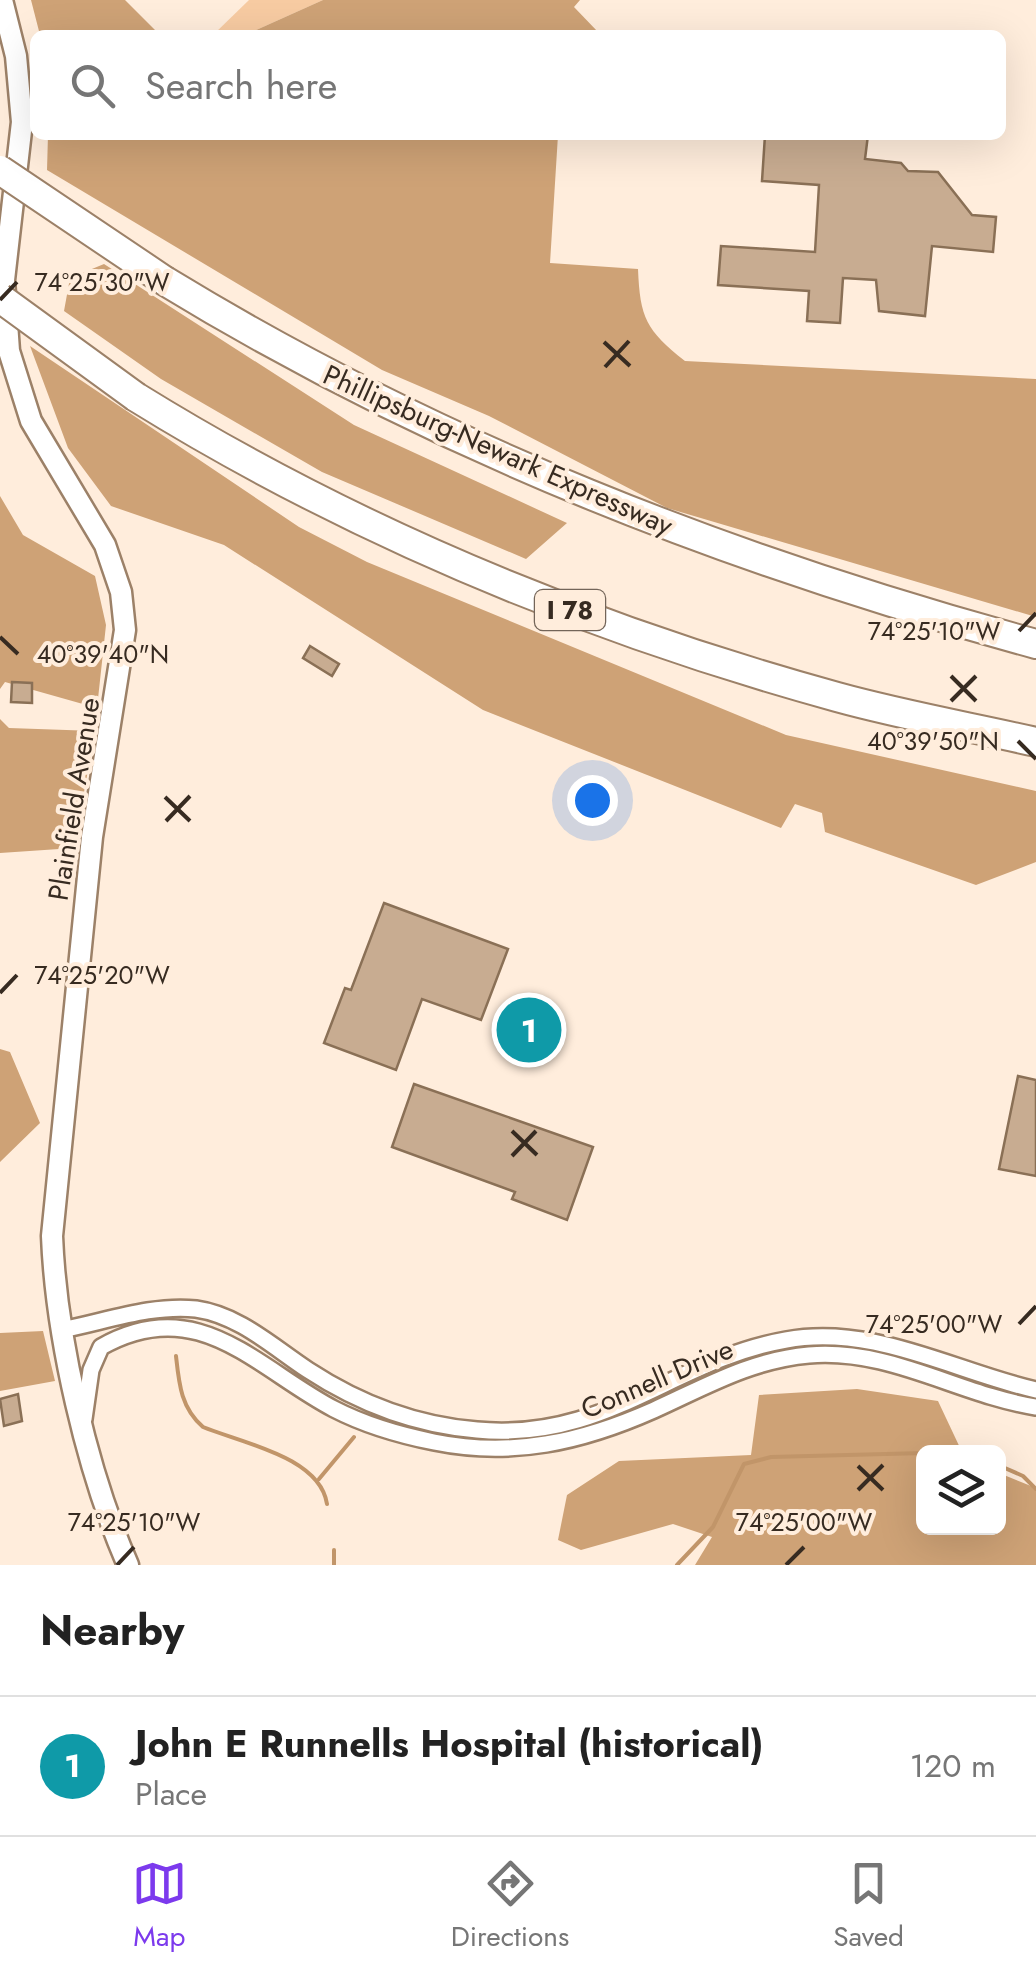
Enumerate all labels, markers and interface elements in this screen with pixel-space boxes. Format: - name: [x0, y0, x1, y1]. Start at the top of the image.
- search box: [30, 30, 1006, 140]
- icon: search: [65, 58, 120, 113]
- text: Search here: [145, 58, 337, 113]
- text: 74°25'30"W: [34, 264, 170, 300]
- street label: Phillipsburg-Newark Expressway: [317, 354, 680, 546]
- road number: I 78: [535, 590, 605, 630]
- text: 74°25'10"W: [868, 613, 1001, 649]
- text: 40°39'40"N: [37, 636, 169, 672]
- street label: Plainfield Avenue: [38, 695, 110, 903]
- text: 40°39'50"N: [867, 723, 999, 759]
- your location: [567, 775, 618, 826]
- text: 74°25'20"W: [34, 957, 170, 993]
- pin: 1: [496, 992, 562, 1068]
- text: 74°25'00"W: [866, 1306, 1002, 1342]
- street label: Connell Drive: [575, 1329, 739, 1429]
- map controls: [916, 1445, 1006, 1535]
- button: layers: [916, 1445, 1006, 1535]
- text: 74°25'10"W: [68, 1504, 201, 1540]
- text: 74°25'00"W: [736, 1504, 872, 1540]
- text: Nearby: [40, 1600, 184, 1661]
- text: John E Runnells Hospital (historical): [135, 1716, 764, 1771]
- text: 1: [64, 1743, 81, 1789]
- text: 120 m: [910, 1743, 996, 1789]
- text: Place: [135, 1771, 207, 1817]
- tab: Map: [132, 1856, 187, 1957]
- tab: Directions: [451, 1856, 569, 1957]
- tab: Saved: [833, 1856, 904, 1957]

